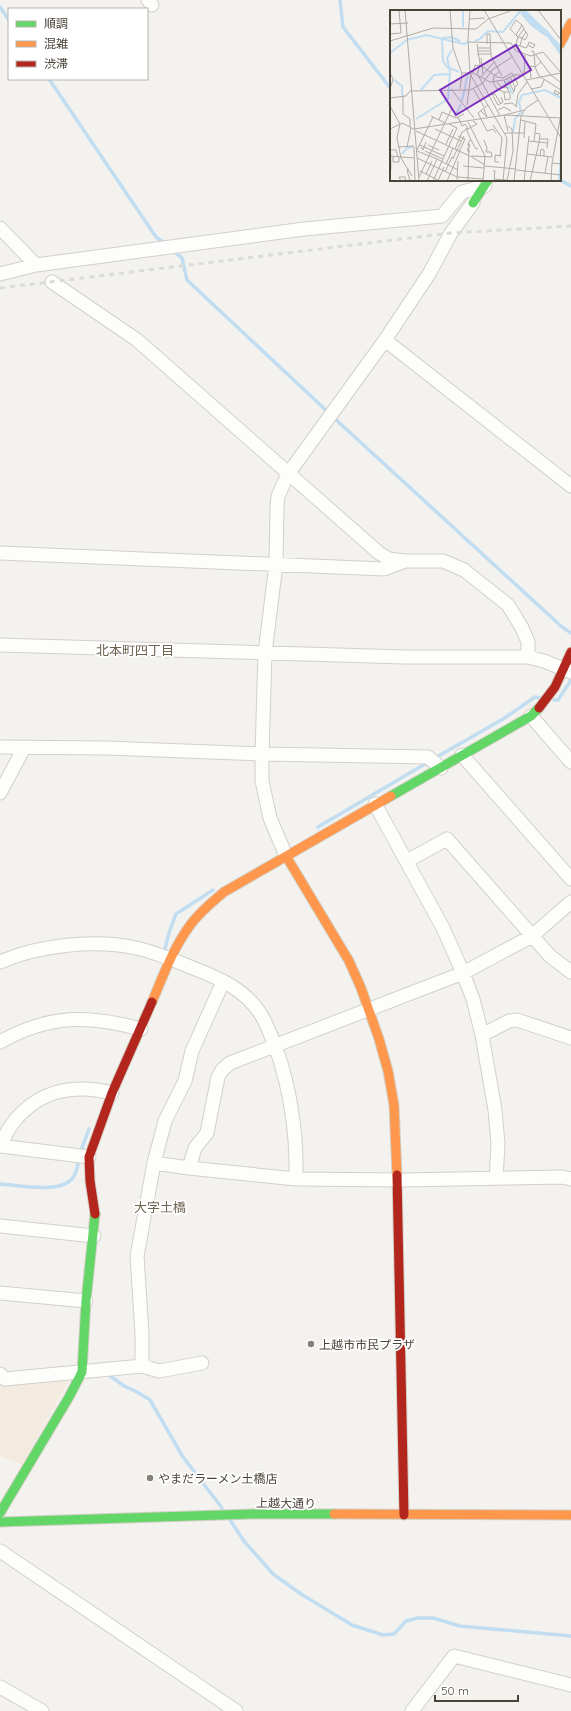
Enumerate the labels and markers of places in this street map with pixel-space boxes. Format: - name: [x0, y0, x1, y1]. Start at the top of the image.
- place label: 上越市市民プラザ: [319, 1337, 415, 1352]
- marker: 上越市市民プラザ: [306, 1339, 316, 1349]
- place label: やまだラーメン土橋店: [158, 1471, 278, 1486]
- marker: やまだラーメン土橋店: [145, 1473, 155, 1483]

